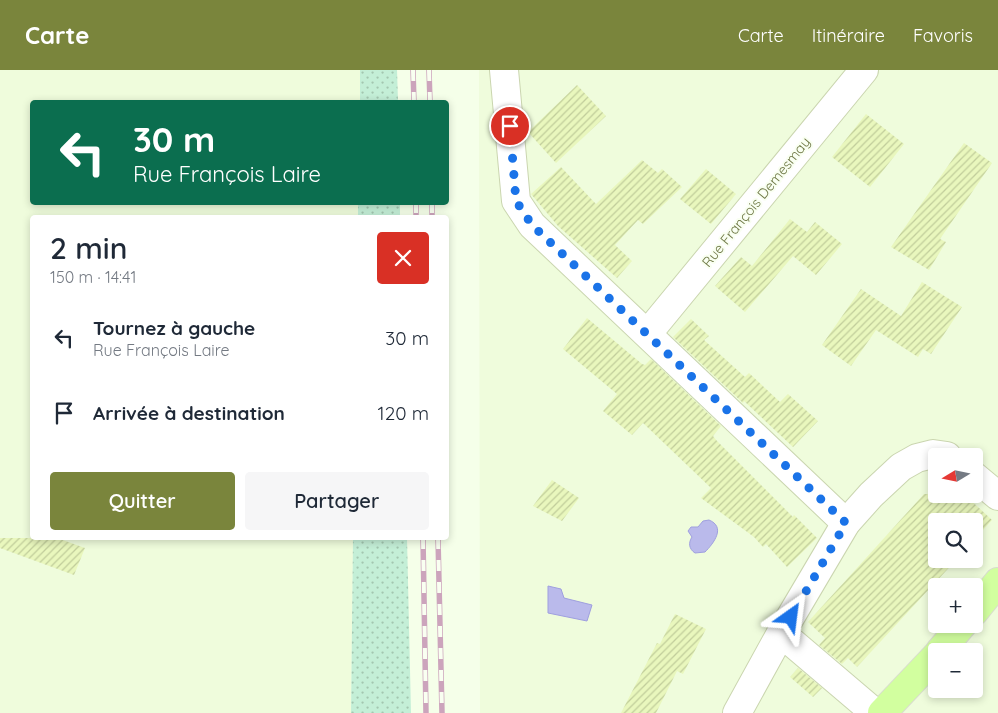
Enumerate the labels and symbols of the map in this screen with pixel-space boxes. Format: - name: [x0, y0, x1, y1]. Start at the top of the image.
- pin: [489, 105, 531, 147]
- street label: Rue François Demesmay: [698, 133, 814, 271]
- north arrow: [928, 448, 982, 502]
- position arrow: [764, 590, 816, 642]

